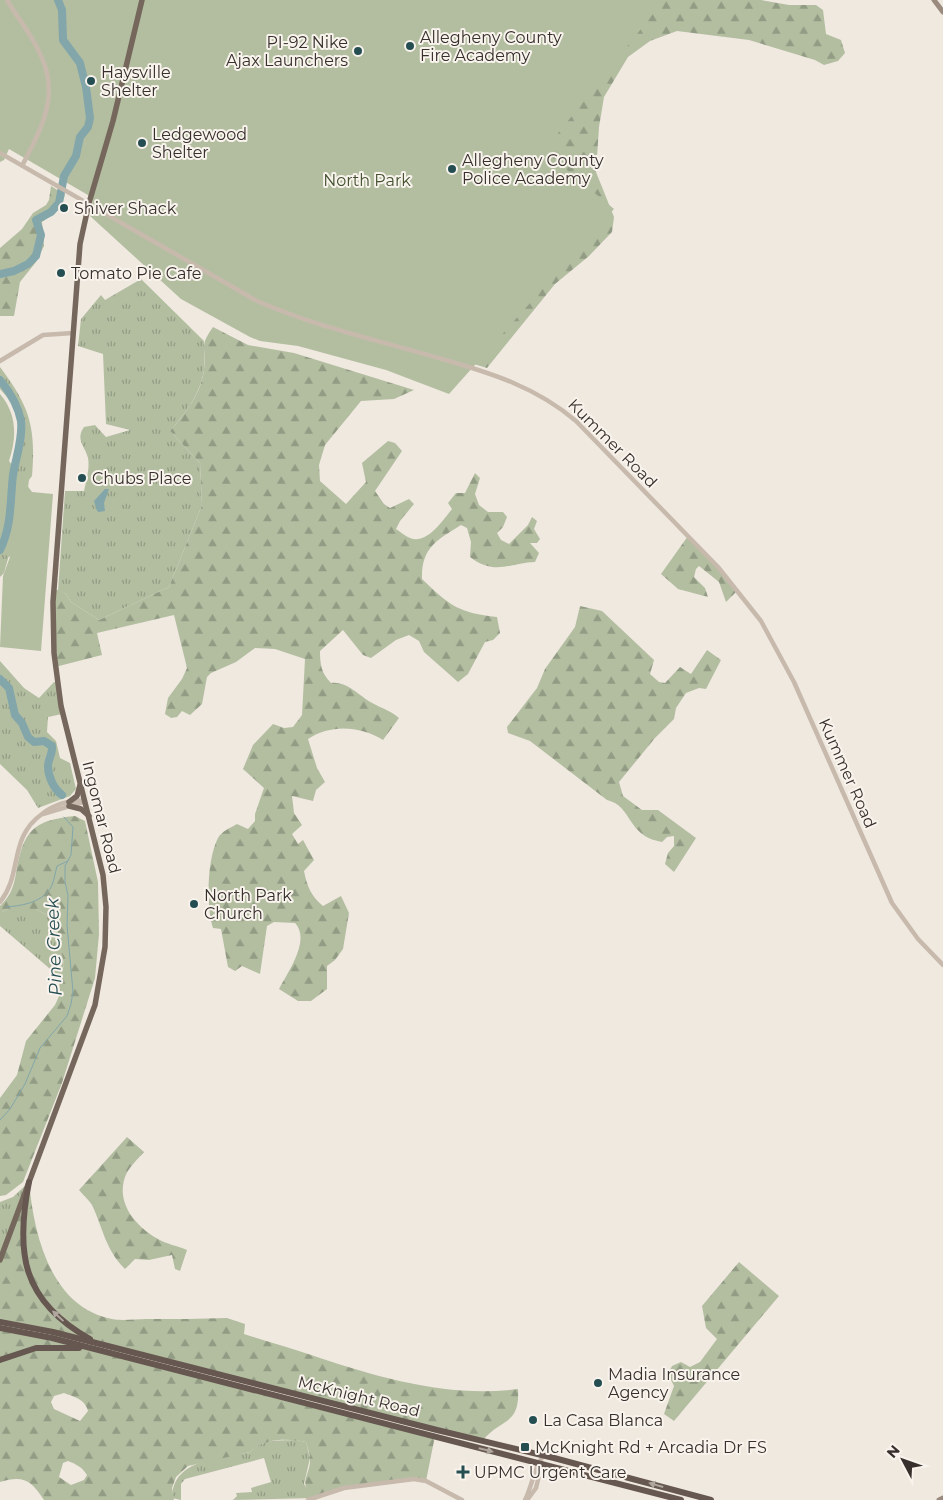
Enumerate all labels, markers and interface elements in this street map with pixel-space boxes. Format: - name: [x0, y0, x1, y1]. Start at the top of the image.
- place label: Allegheny County Fire Academy: [420, 28, 562, 65]
- place label: PI-92 Nike Ajax Launchers: [226, 33, 348, 70]
- marker: Allegheny County Fire Academy: [404, 40, 416, 52]
- marker: PI-92 Nike Ajax Launchers: [352, 45, 364, 57]
- place label: Haysville Shelter: [101, 63, 171, 100]
- marker: Haysville Shelter: [85, 75, 97, 87]
- place label: Ledgewood Shelter: [152, 125, 247, 162]
- marker: Ledgewood Shelter: [136, 137, 148, 149]
- place label: Allegheny County Police Academy: [462, 151, 604, 188]
- marker: Allegheny County Police Academy: [446, 163, 458, 175]
- park label: North Park: [323, 171, 411, 190]
- place label: Shiver Shack: [74, 199, 177, 218]
- marker: Shiver Shack: [58, 202, 70, 214]
- place label: Tomato Pie Cafe: [71, 264, 201, 283]
- marker: Tomato Pie Cafe: [55, 267, 67, 279]
- street label: Kummer Road: [564, 395, 661, 492]
- place label: Chubs Place: [92, 469, 192, 488]
- marker: Chubs Place: [76, 472, 88, 484]
- street label: Kummer Road: [815, 715, 880, 831]
- street label: Ingomar Road: [78, 759, 125, 875]
- place label: North Park Church: [204, 886, 292, 923]
- water label: Pine Creek: [41, 896, 67, 996]
- marker: North Park Church: [188, 898, 200, 910]
- one-way arrow: [52, 1310, 64, 1322]
- place label: Madia Insurance Agency: [608, 1365, 740, 1402]
- street label: McKnight Road: [296, 1372, 422, 1421]
- marker: Madia Insurance Agency: [592, 1377, 604, 1389]
- place label: La Casa Blanca: [543, 1411, 663, 1430]
- marker: La Casa Blanca: [527, 1414, 539, 1426]
- north arrow: [878, 1435, 928, 1485]
- place label: McKnight Rd + Arcadia Dr FS: [535, 1438, 767, 1457]
- marker: McKnight Rd + Arcadia Dr FS: [519, 1441, 531, 1453]
- text: N: [883, 1441, 904, 1462]
- one-way arrow: [478, 1446, 493, 1454]
- place label: UPMC Urgent Care: [474, 1463, 626, 1482]
- marker: UPMC Urgent Care: [456, 1465, 470, 1479]
- one-way arrow: [648, 1480, 663, 1488]

